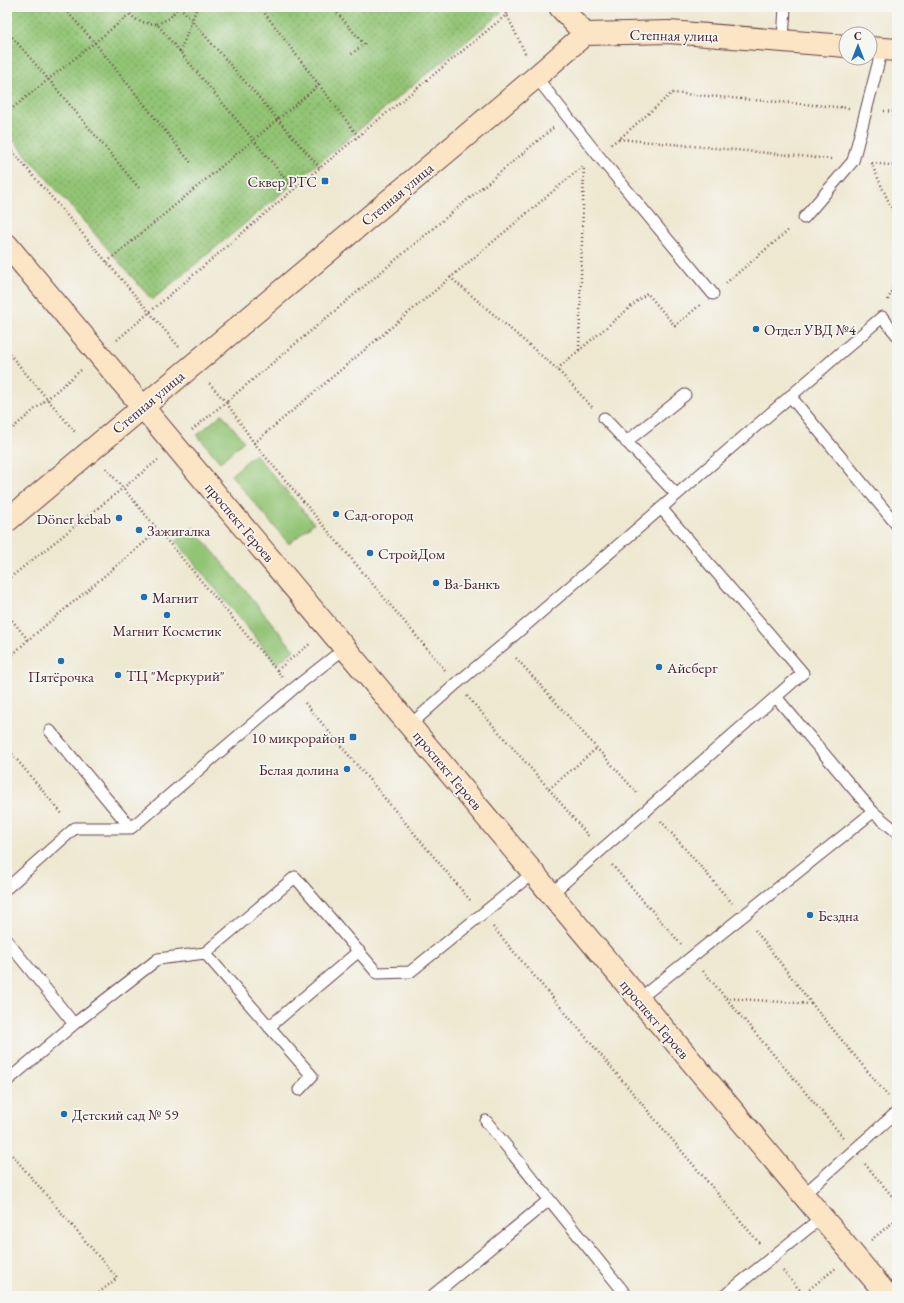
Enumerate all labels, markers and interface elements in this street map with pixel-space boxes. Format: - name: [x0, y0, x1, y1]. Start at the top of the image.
- street label: Степная улица: [629, 25, 719, 45]
- north arrow: [838, 26, 878, 66]
- text: С: [854, 29, 862, 43]
- street label: Степная улица: [357, 158, 437, 230]
- place label: Сквер РТС: [248, 172, 317, 191]
- marker: Сквер РТС: [320, 176, 330, 186]
- place label: Отдел УВД №4: [764, 320, 857, 339]
- marker: Отдел УВД №4: [751, 324, 761, 334]
- street label: Степная улица: [108, 366, 188, 438]
- street label: проспект Героев: [201, 478, 279, 566]
- place label: Сад-огород: [344, 505, 414, 524]
- place label: Döner kebab: [36, 509, 111, 528]
- marker: Сад-огород: [331, 509, 341, 519]
- marker: Döner kebab: [114, 513, 124, 523]
- place label: Зажигалка: [147, 521, 210, 540]
- marker: Зажигалка: [134, 525, 144, 535]
- place label: СтройДом: [378, 544, 446, 563]
- marker: СтройДом: [365, 548, 375, 558]
- place label: Ва-Банкъ: [444, 574, 500, 593]
- marker: Ва-Банкъ: [431, 578, 441, 588]
- place label: Магнит: [152, 588, 198, 607]
- marker: Магнит: [139, 592, 149, 602]
- marker: Магнит Косметик: [162, 610, 172, 620]
- place label: Магнит Косметик: [112, 621, 222, 640]
- marker: Пятёрочка: [56, 656, 66, 666]
- place label: Айсберг: [666, 658, 718, 677]
- marker: Айсберг: [654, 662, 664, 672]
- place label: ТЦ "Меркурий": [126, 666, 225, 685]
- place label: Пятёрочка: [28, 667, 94, 686]
- marker: ТЦ "Меркурий": [113, 670, 123, 680]
- street label: проспект Героев: [409, 726, 487, 814]
- place label: 10 микрорайон: [251, 728, 345, 747]
- marker: 10 микрорайон: [348, 732, 358, 742]
- place label: Белая долина: [259, 760, 339, 779]
- marker: Белая долина: [342, 764, 352, 774]
- place label: Бездна: [818, 906, 859, 925]
- marker: Бездна: [805, 910, 815, 920]
- street label: проспект Героев: [616, 975, 694, 1063]
- place label: Детский сад № 59: [72, 1105, 179, 1124]
- marker: Детский сад № 59: [59, 1109, 69, 1119]

